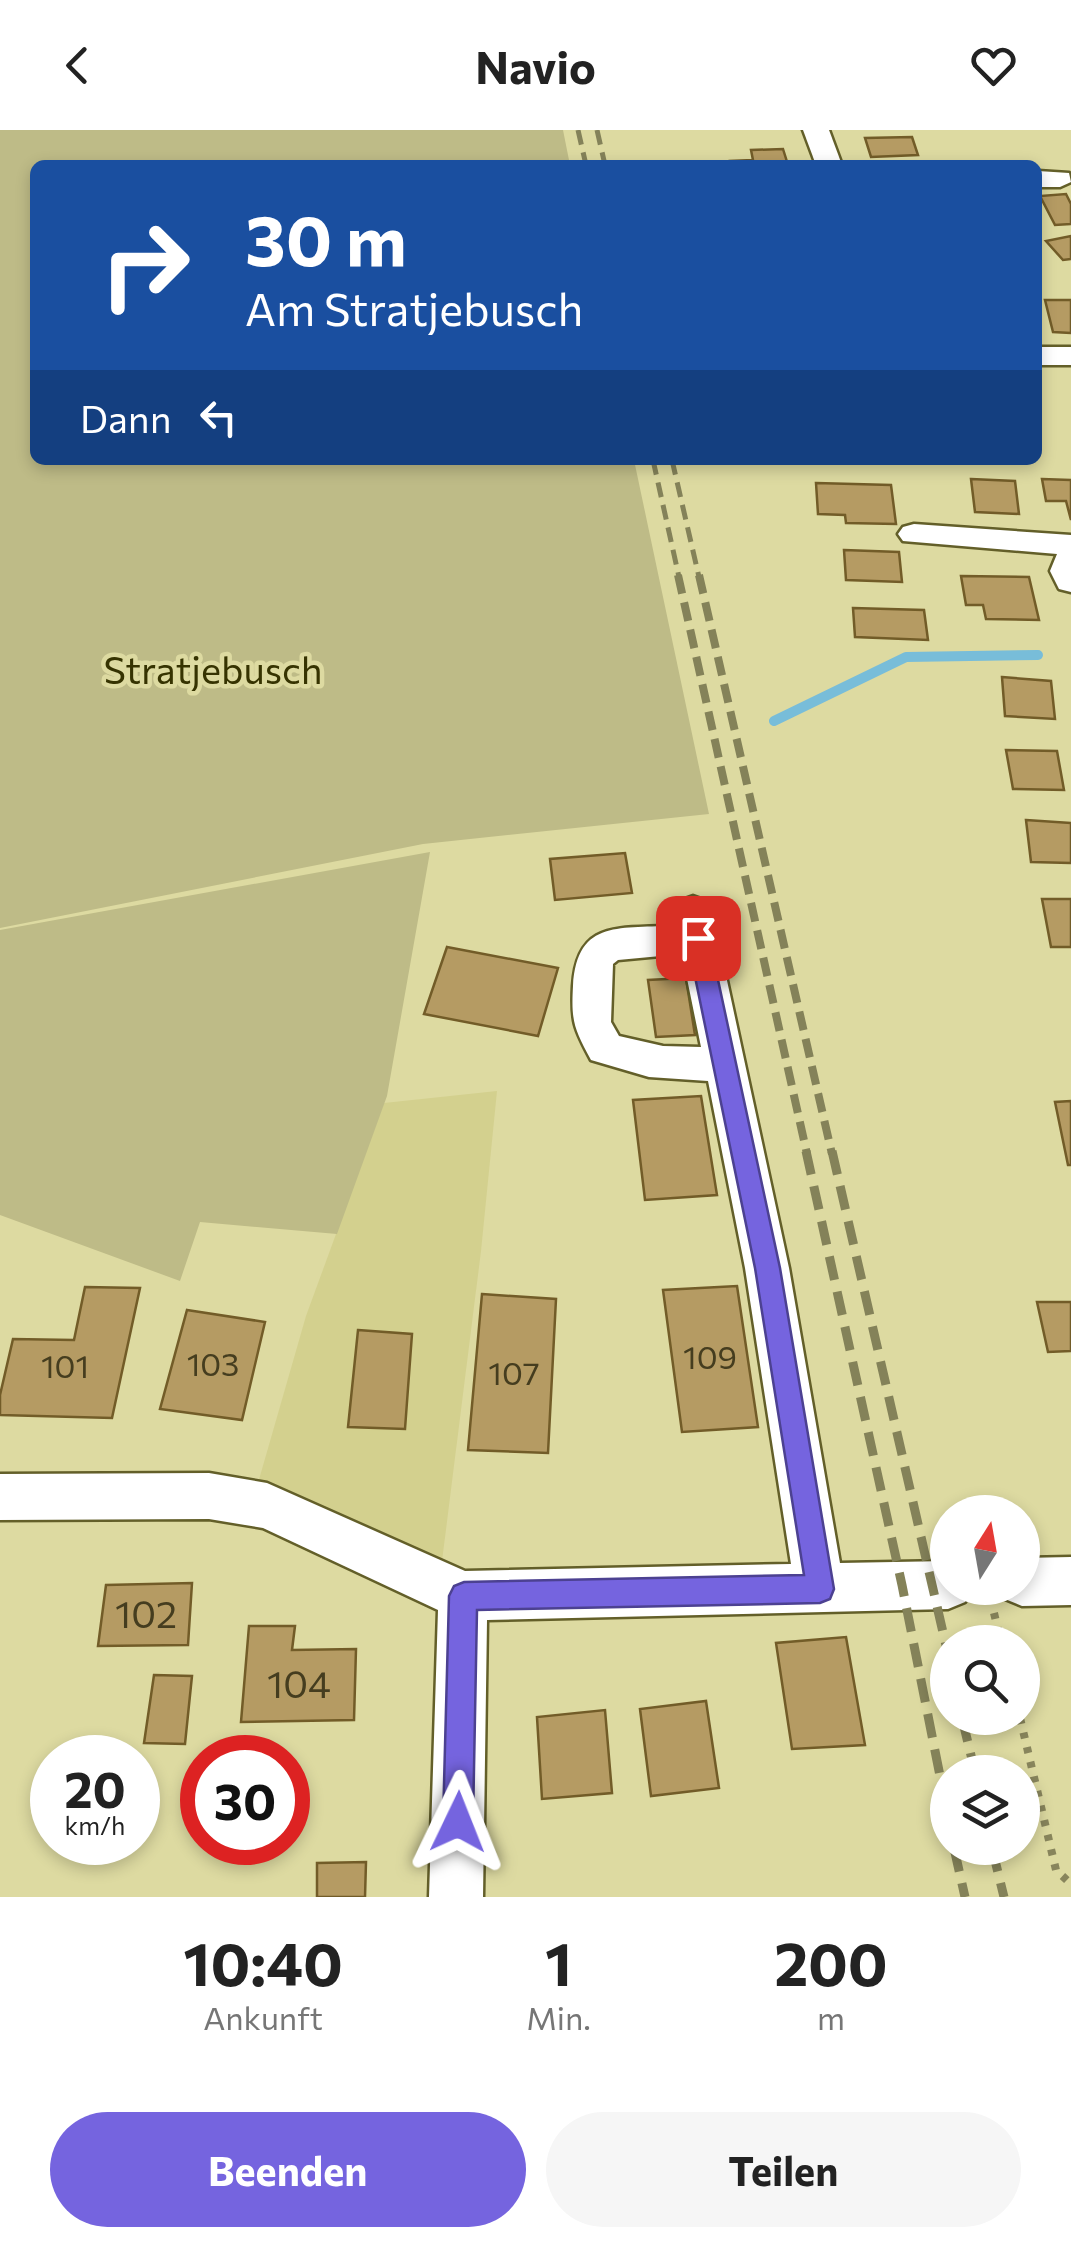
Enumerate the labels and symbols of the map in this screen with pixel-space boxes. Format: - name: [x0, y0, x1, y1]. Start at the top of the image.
- park label: Stratjebusch: [103, 645, 323, 692]
- pin: [656, 896, 741, 981]
- house number: 109: [683, 1336, 737, 1376]
- house number: 103: [187, 1343, 239, 1383]
- house number: 101: [41, 1345, 89, 1385]
- house number: 107: [488, 1352, 540, 1392]
- north arrow: [930, 1495, 1040, 1605]
- house number: 102: [115, 1589, 177, 1636]
- house number: 104: [267, 1659, 331, 1706]
- speed limit sign: 30: [180, 1735, 310, 1865]
- position arrow: [406, 1770, 510, 1874]

